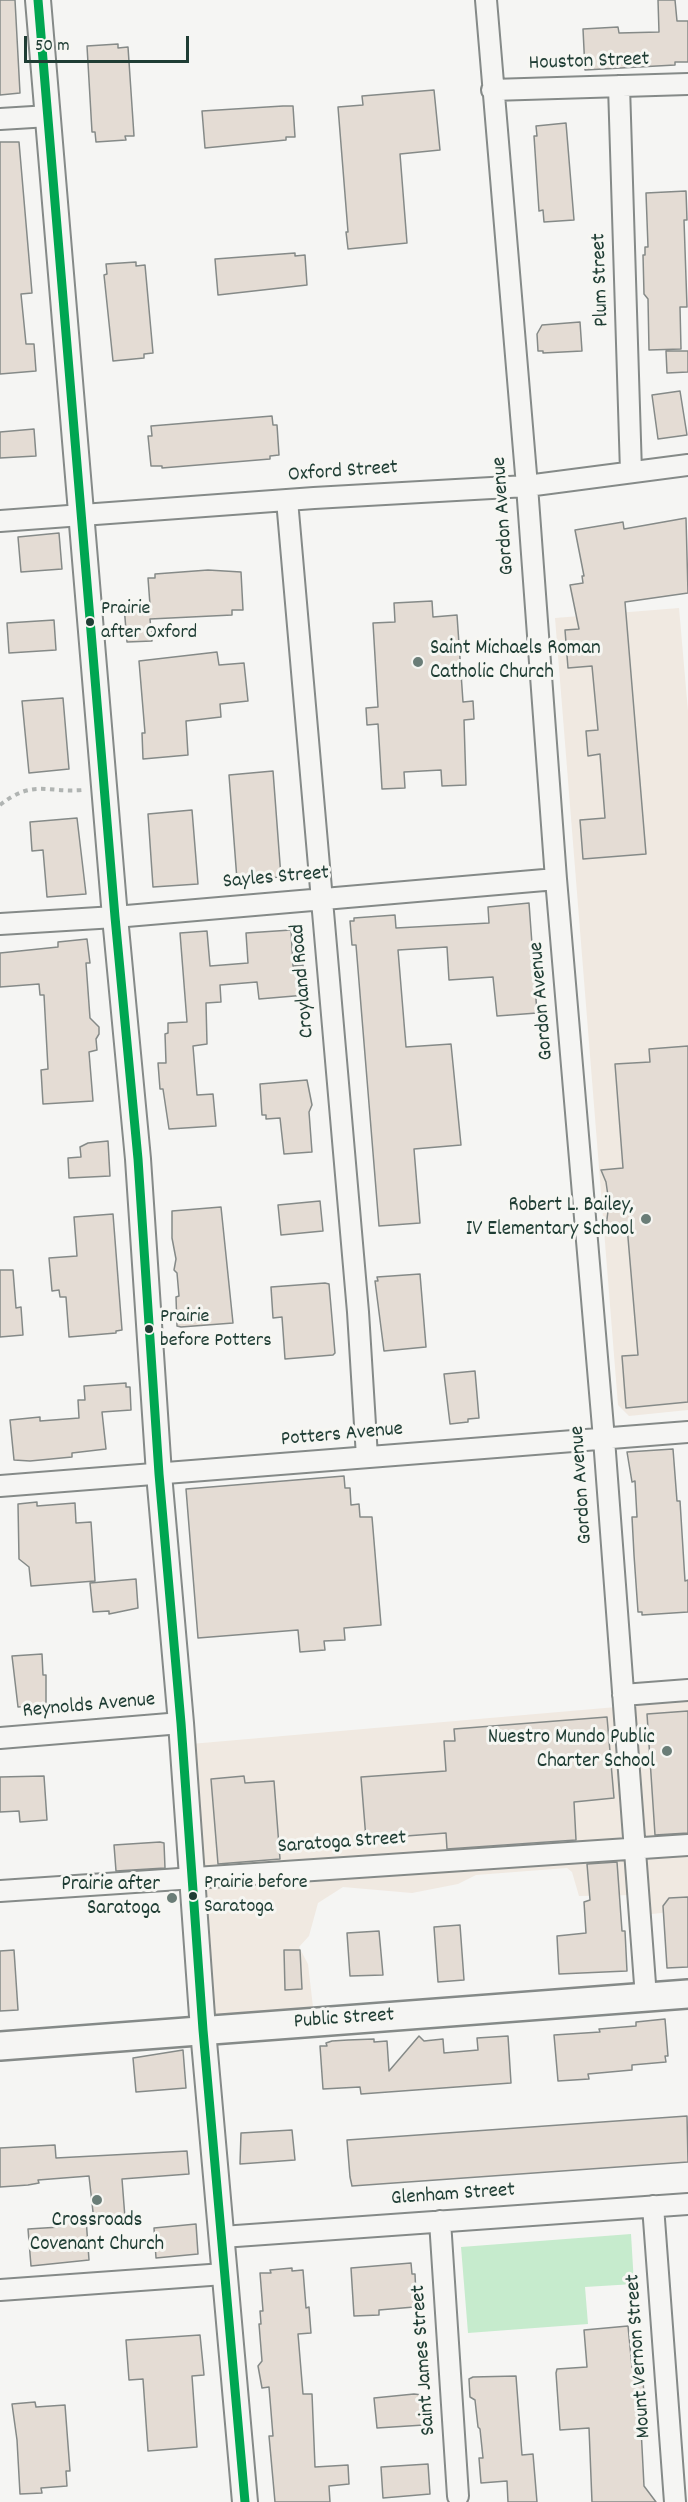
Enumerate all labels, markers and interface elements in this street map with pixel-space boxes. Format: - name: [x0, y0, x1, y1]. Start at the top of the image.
- scale bar: [27, 24, 192, 62]
- text: 50 m: [35, 34, 70, 59]
- street label: Houston Street: [528, 48, 650, 78]
- street label: Plum Street: [588, 233, 616, 327]
- street label: Gordon Avenue: [488, 456, 522, 576]
- street label: Oxford Street: [287, 457, 399, 489]
- place label: Prairie after Oxford: [101, 598, 197, 645]
- marker: Prairie after Oxford: [84, 616, 96, 628]
- place label: Saint Michaels Roman Catholic Church: [430, 637, 601, 687]
- marker: Saint Michaels Roman Catholic Church: [411, 655, 425, 669]
- street label: Sayles Street: [222, 862, 330, 896]
- street label: Croyland Road: [286, 923, 322, 1039]
- street label: Gordon Avenue: [525, 941, 561, 1061]
- place label: Robert L. Bailey, IV Elementary School: [466, 1194, 634, 1244]
- marker: Robert L. Bailey, IV Elementary School: [639, 1212, 653, 1226]
- place label: Prairie before Potters: [160, 1306, 272, 1353]
- marker: Prairie before Potters: [143, 1323, 155, 1335]
- street label: Potters Avenue: [280, 1418, 404, 1454]
- street label: Gordon Avenue: [566, 1425, 600, 1545]
- street label: Reynolds Avenue: [22, 1689, 156, 1725]
- place label: Nuestro Mundo Public Charter School: [488, 1726, 655, 1776]
- marker: Nuestro Mundo Public Charter School: [660, 1744, 674, 1758]
- street label: Saratoga Street: [277, 1827, 407, 1861]
- place label: Prairie before Saratoga: [204, 1872, 308, 1919]
- place label: Prairie after Saratoga: [61, 1873, 160, 1923]
- marker: Prairie before Saratoga: [187, 1890, 199, 1902]
- marker: Prairie after Saratoga: [165, 1891, 179, 1905]
- street label: Public Street: [293, 2004, 395, 2036]
- street label: Glenham Street: [390, 2179, 516, 2213]
- marker: Crossroads Covenant Church: [90, 2193, 104, 2207]
- place label: Crossroads Covenant Church: [30, 2209, 164, 2259]
- street label: Mount Vernon Street: [622, 2273, 658, 2439]
- street label: Saint James Street: [407, 2284, 443, 2436]

